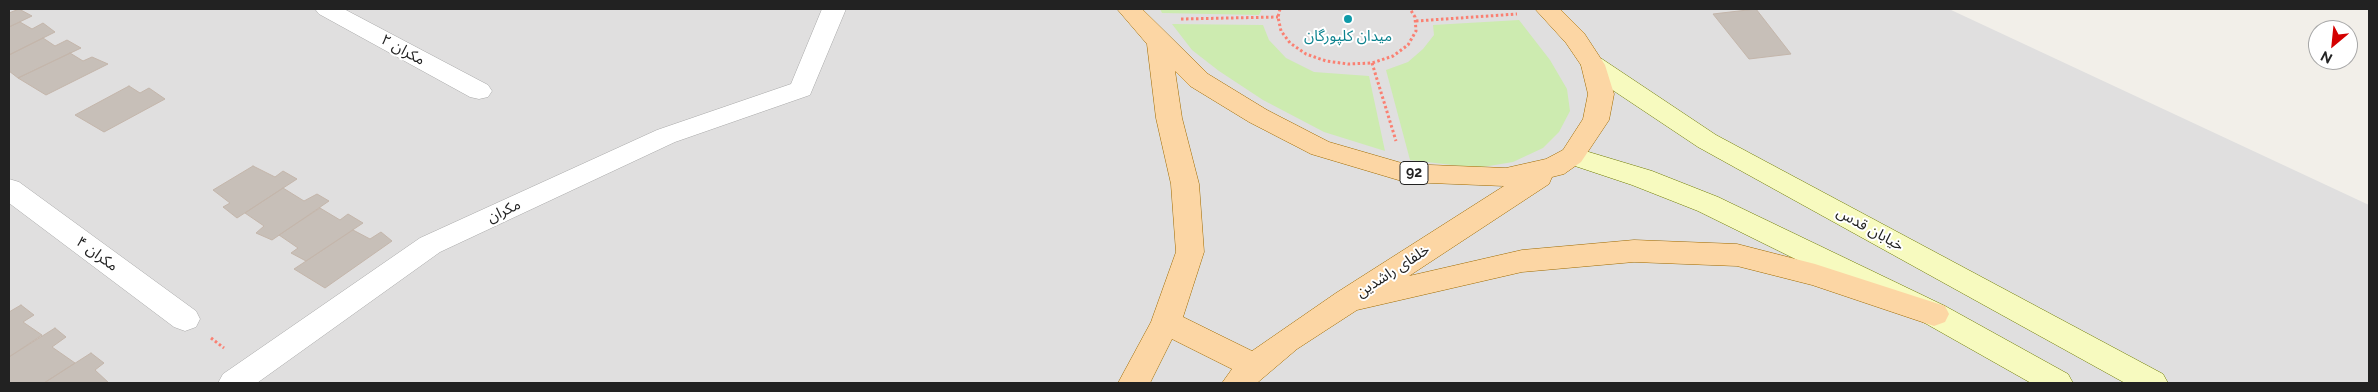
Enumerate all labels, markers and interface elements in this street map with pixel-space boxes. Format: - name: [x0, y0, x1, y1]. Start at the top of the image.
- marker: میدان کلپورگان: [1342, 13, 1354, 25]
- north arrow: [2308, 20, 2358, 70]
- place label: میدان کلپورگان: [1304, 27, 1392, 45]
- street label: مکران ۲: [378, 31, 428, 69]
- text: N: [2318, 48, 2335, 67]
- road number: 92: [1400, 162, 1428, 184]
- street label: مکران: [484, 195, 524, 227]
- street label: خیابان قدس: [1833, 203, 1907, 255]
- street label: مکران ۴: [73, 233, 121, 275]
- street label: خلفای راشدین: [1353, 241, 1433, 301]

